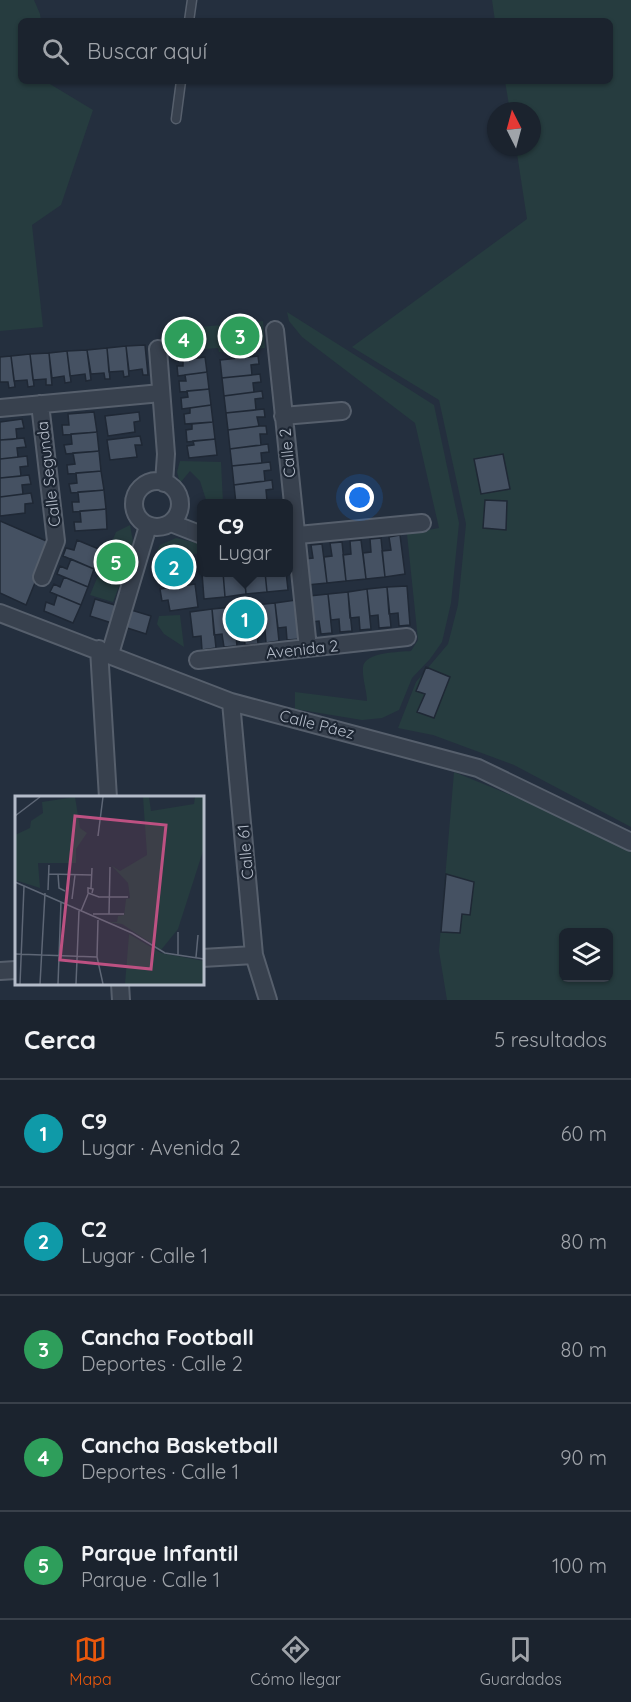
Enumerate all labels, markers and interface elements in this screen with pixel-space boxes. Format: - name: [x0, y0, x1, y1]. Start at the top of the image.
- search box: [18, 18, 613, 84]
- icon: search: [39, 35, 72, 68]
- text: Buscar aquí: [87, 37, 207, 65]
- north arrow: [487, 102, 541, 156]
- pin: 3: [220, 314, 260, 358]
- pin: 4: [164, 316, 204, 362]
- street label: Calle Segunda: [32, 420, 64, 528]
- street label: Calle 2: [274, 427, 300, 479]
- your location: [345, 483, 374, 512]
- popup: [197, 499, 293, 577]
- text: C9: [218, 512, 244, 540]
- pin: 5: [96, 540, 136, 584]
- text: Lugar: [218, 540, 272, 565]
- pin: 2: [154, 544, 194, 590]
- pin: 1: [226, 596, 264, 642]
- street label: Avenida 2: [265, 635, 339, 663]
- street label: Calle Páez: [277, 705, 357, 743]
- inset map: [15, 796, 204, 985]
- street label: Calle 61: [233, 824, 257, 880]
- map controls: [559, 928, 613, 982]
- button: layers: [559, 928, 613, 982]
- text: Cerca: [24, 1023, 96, 1056]
- text: 5 resultados: [494, 1027, 607, 1052]
- text: C9: [81, 1107, 107, 1135]
- text: 1: [40, 1121, 47, 1146]
- text: 60 m: [561, 1121, 607, 1146]
- text: Lugar · Avenida 2: [81, 1135, 241, 1160]
- text: C2: [81, 1215, 107, 1243]
- text: 2: [38, 1229, 49, 1254]
- text: 80 m: [561, 1229, 607, 1254]
- text: Lugar · Calle 1: [81, 1243, 208, 1268]
- text: Cancha Football: [81, 1323, 254, 1351]
- text: 3: [38, 1337, 49, 1362]
- text: 80 m: [561, 1337, 607, 1362]
- text: Deportes · Calle 2: [81, 1351, 243, 1376]
- text: Cancha Basketball: [81, 1431, 278, 1459]
- text: 4: [38, 1445, 49, 1470]
- text: 90 m: [560, 1445, 607, 1470]
- text: Deportes · Calle 1: [81, 1459, 239, 1484]
- text: Parque Infantil: [81, 1539, 239, 1567]
- text: 5: [38, 1553, 49, 1578]
- text: 100 m: [552, 1553, 607, 1578]
- text: Parque · Calle 1: [81, 1567, 220, 1592]
- tab: Mapa: [69, 1633, 112, 1689]
- tab: Cómo llegar: [250, 1633, 341, 1689]
- tab: Guardados: [480, 1633, 562, 1689]

